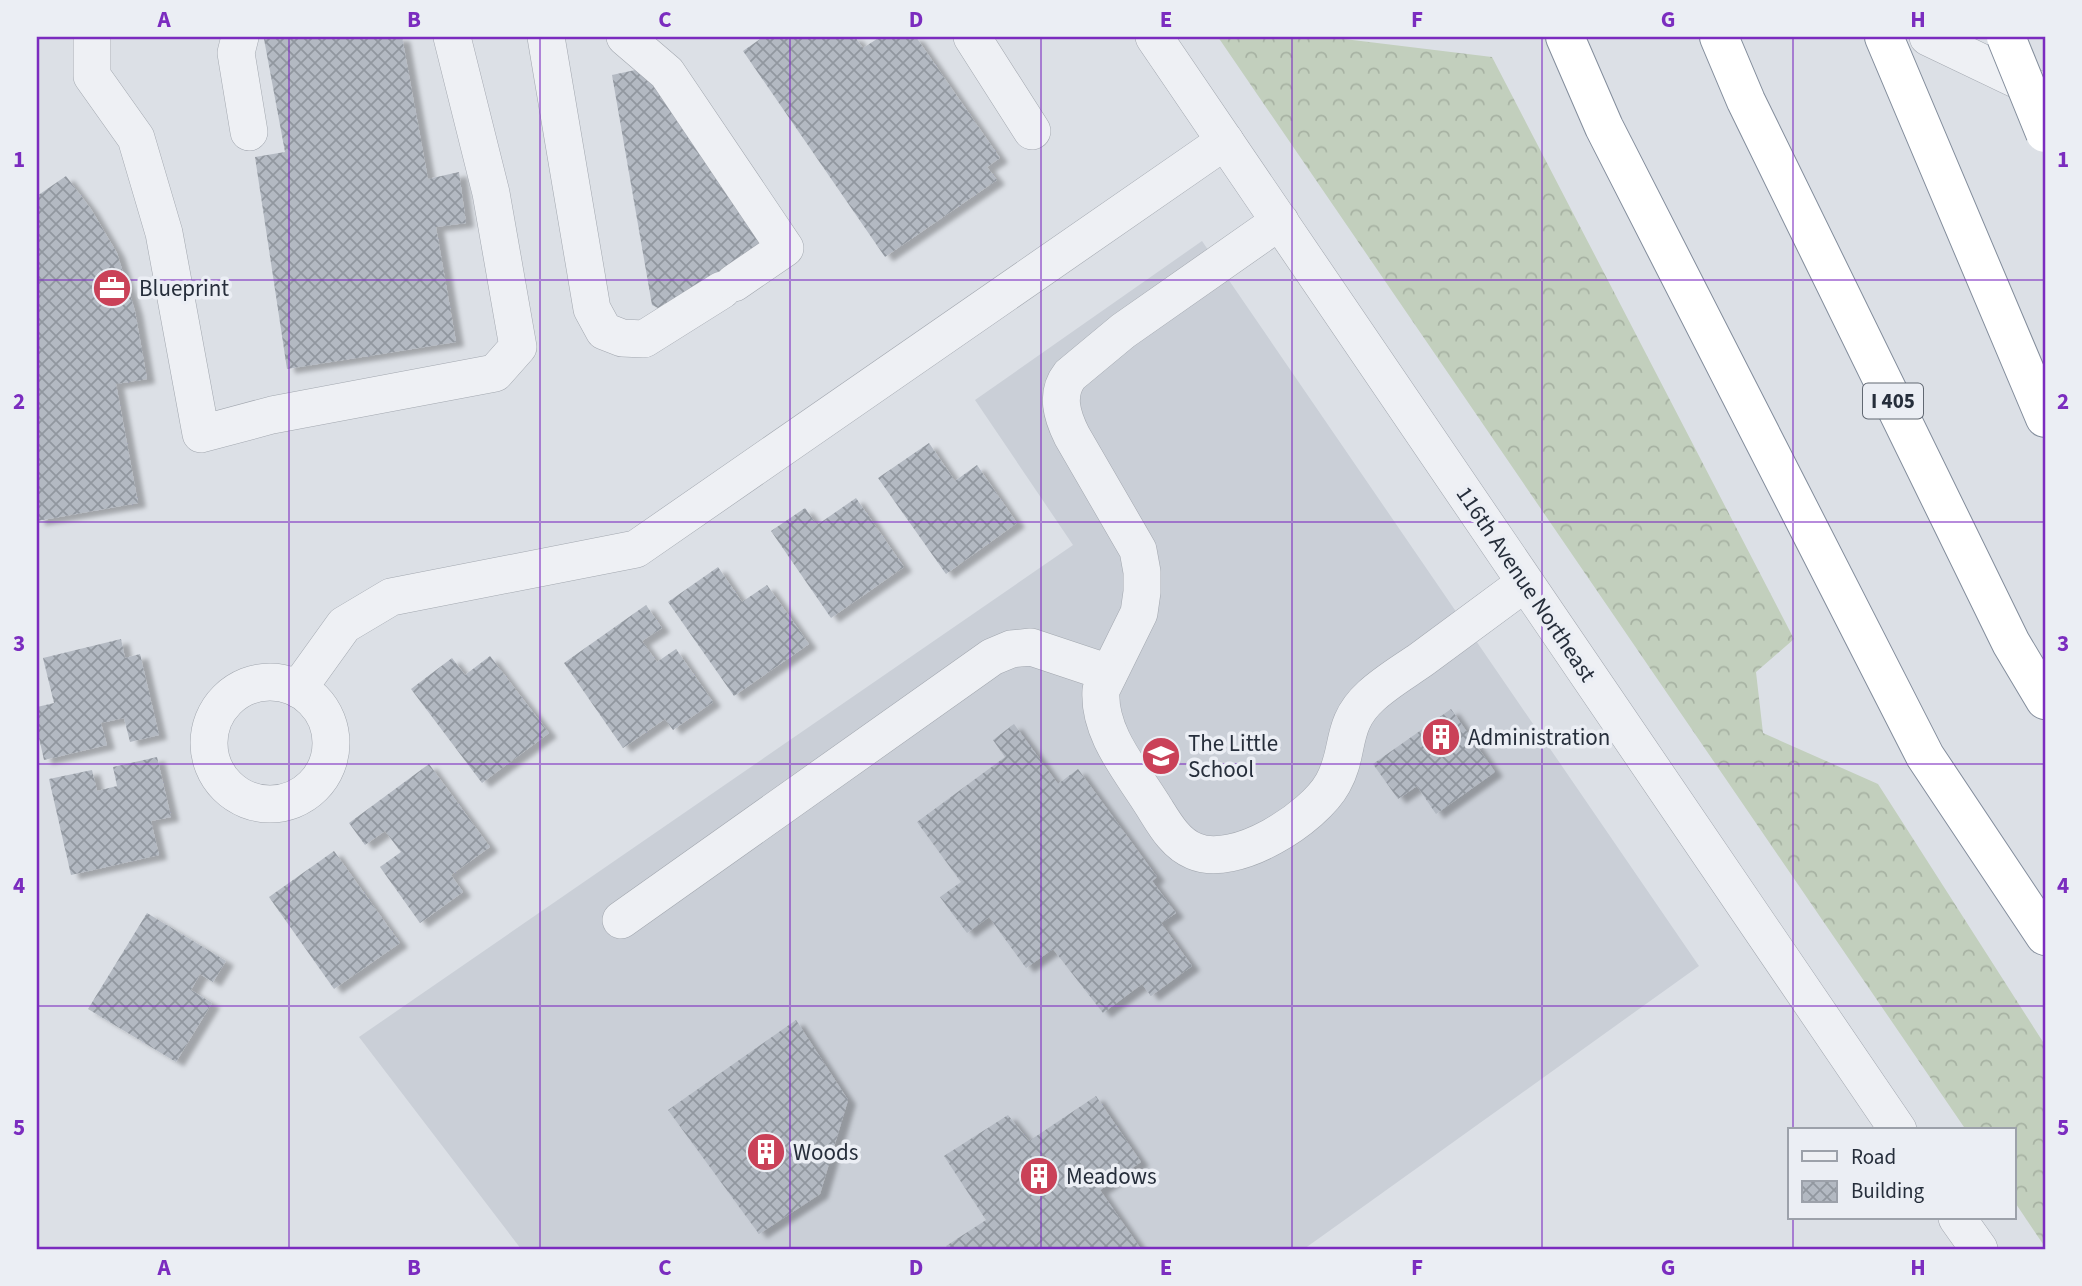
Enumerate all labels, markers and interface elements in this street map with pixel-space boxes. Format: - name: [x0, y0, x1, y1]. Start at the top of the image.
- text: A: [156, 3, 171, 36]
- text: B: [407, 3, 421, 36]
- text: C: [658, 3, 672, 36]
- text: D: [909, 3, 923, 36]
- text: E: [1160, 3, 1172, 36]
- text: F: [1411, 3, 1423, 36]
- text: G: [1661, 3, 1675, 36]
- text: H: [1910, 3, 1926, 36]
- text: 1: [13, 143, 25, 176]
- text: 1: [2057, 143, 2069, 176]
- office icon: Blueprint: [91, 267, 133, 309]
- place label: Blueprint: [139, 272, 229, 305]
- road number: I 405: [1863, 384, 1923, 418]
- text: 2: [13, 385, 25, 418]
- text: 2: [2057, 385, 2069, 418]
- street label: 116th Avenue Northeast: [1448, 479, 1604, 689]
- text: 3: [13, 627, 25, 660]
- text: 3: [2057, 627, 2069, 660]
- building icon: Administration: [1420, 716, 1462, 758]
- place label: Administration: [1468, 721, 1610, 754]
- place label: The Little School: [1188, 727, 1278, 786]
- school or university icon: The Little School: [1140, 735, 1182, 777]
- text: 4: [13, 869, 25, 902]
- text: 4: [2057, 869, 2069, 902]
- text: 5: [13, 1111, 25, 1144]
- text: 5: [2057, 1111, 2069, 1144]
- legend: [1788, 1128, 2016, 1220]
- building icon: Woods: [745, 1131, 787, 1173]
- place label: Woods: [793, 1136, 858, 1169]
- text: Road: [1851, 1142, 1896, 1172]
- building icon: Meadows: [1018, 1155, 1060, 1197]
- place label: Meadows: [1066, 1160, 1157, 1193]
- text: Building: [1851, 1176, 1925, 1206]
- text: A: [156, 1251, 171, 1284]
- text: B: [407, 1251, 421, 1284]
- text: C: [658, 1251, 672, 1284]
- text: D: [909, 1251, 923, 1284]
- text: E: [1160, 1251, 1172, 1284]
- text: F: [1411, 1251, 1423, 1284]
- text: G: [1661, 1251, 1675, 1284]
- text: H: [1910, 1251, 1926, 1284]

